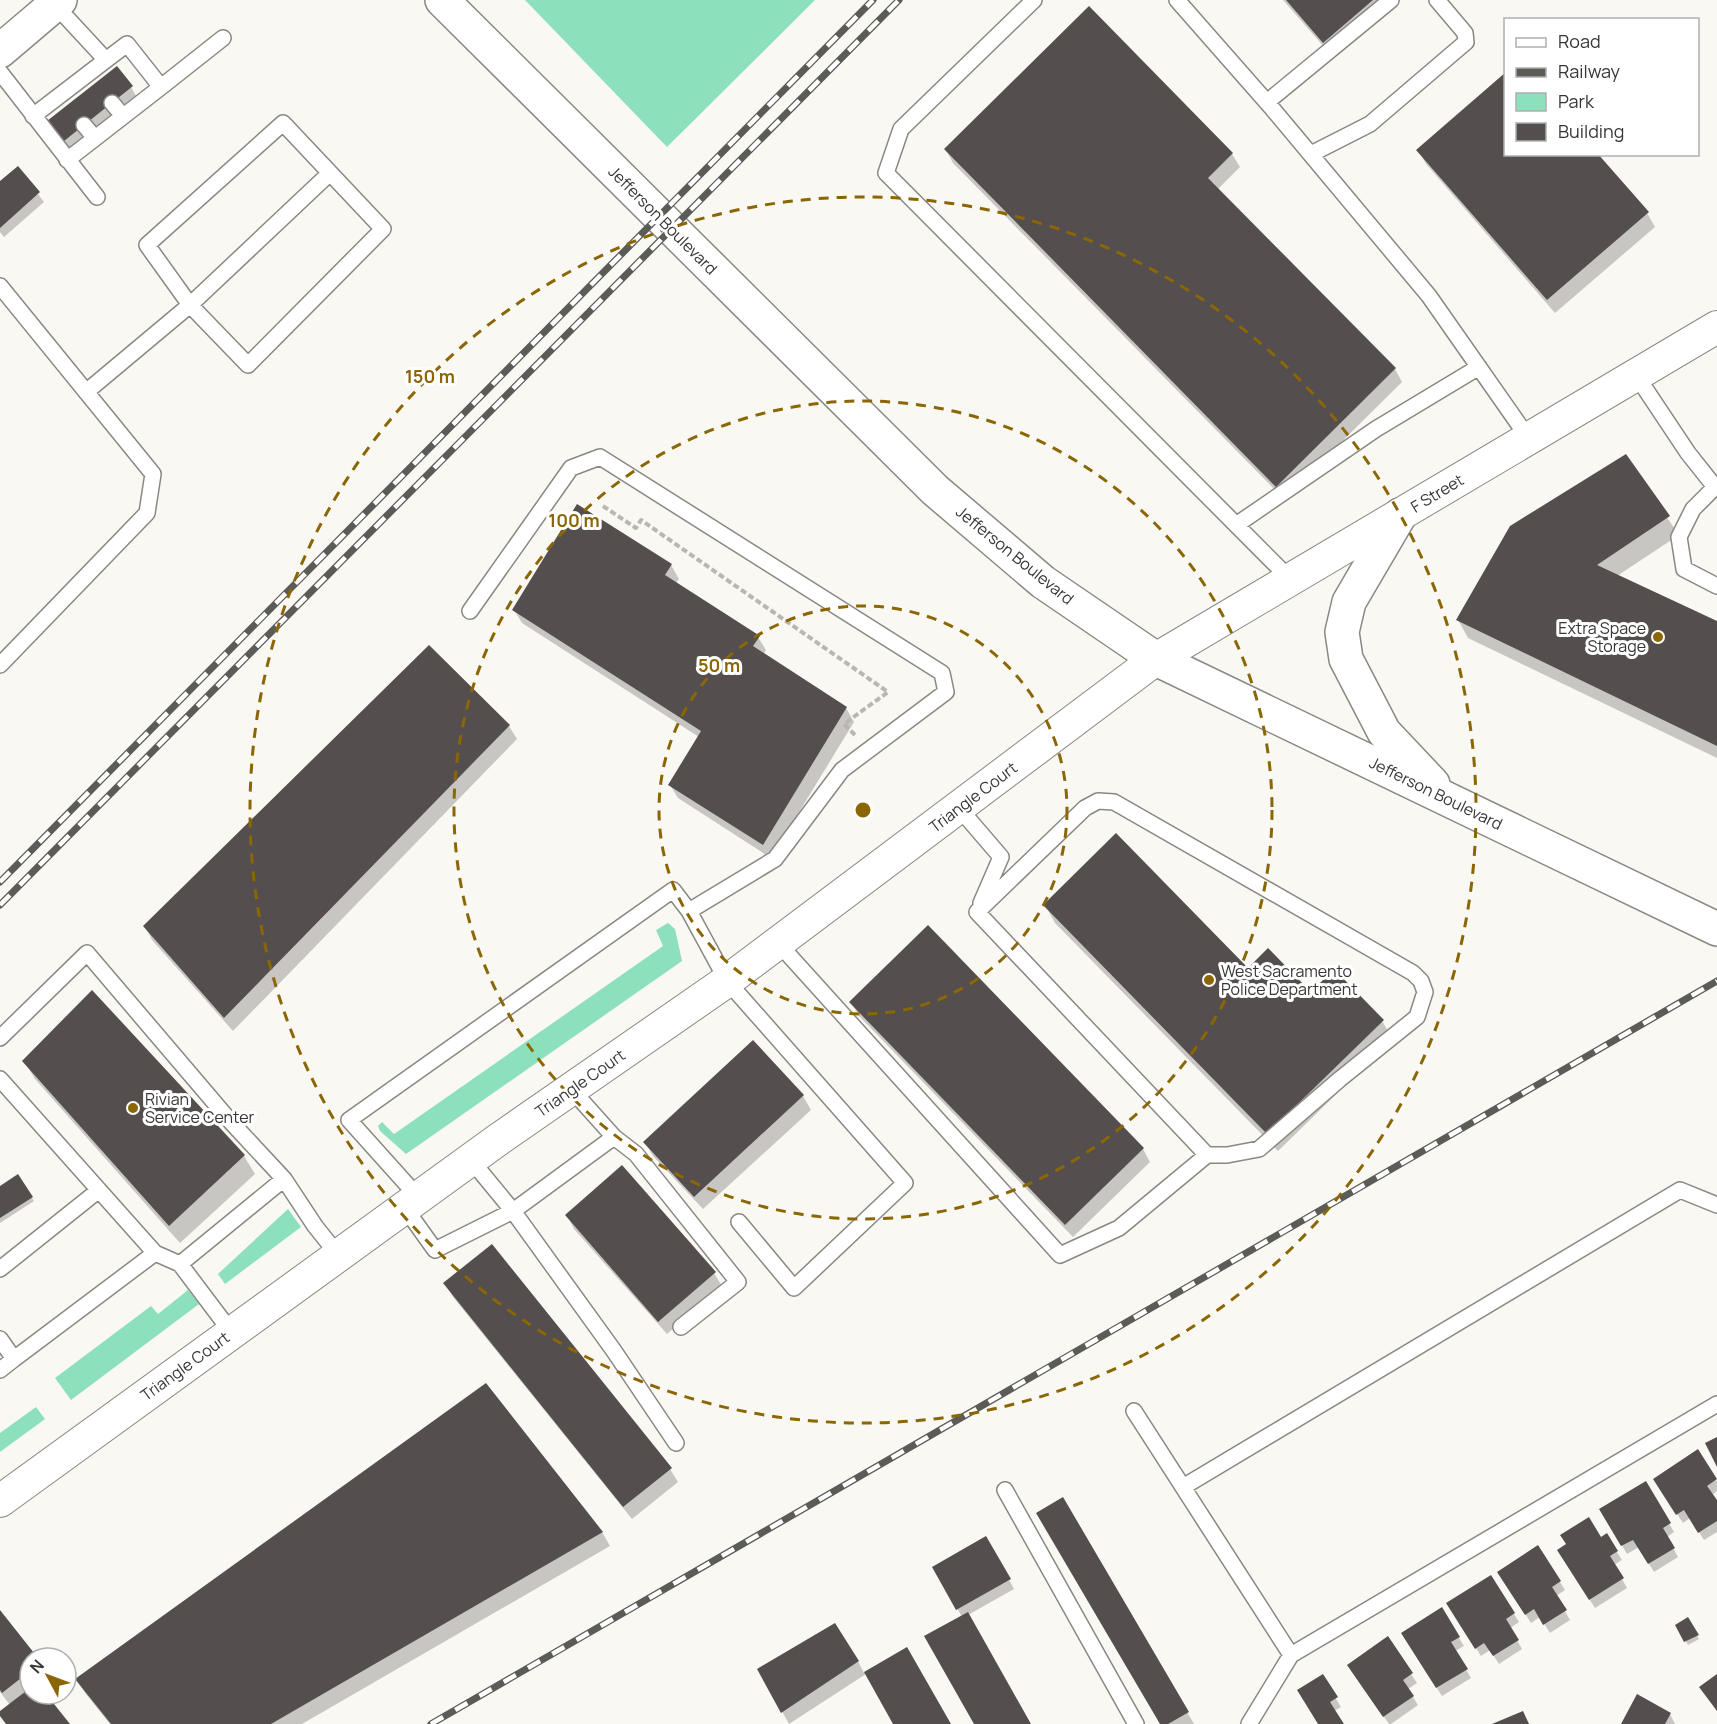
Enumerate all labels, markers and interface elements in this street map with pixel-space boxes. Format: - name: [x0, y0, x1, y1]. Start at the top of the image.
- legend: [1504, 18, 1699, 156]
- text: Road: [1558, 29, 1601, 53]
- text: Railway: [1558, 59, 1620, 83]
- text: Park: [1558, 89, 1595, 113]
- text: Building: [1558, 119, 1624, 143]
- street label: Jefferson Boulevard: [604, 161, 722, 279]
- text: 150 m: [405, 364, 455, 388]
- street label: F Street: [1406, 469, 1468, 517]
- street label: Jefferson Boulevard: [952, 501, 1078, 609]
- text: 100 m: [548, 508, 600, 532]
- place label: Extra Space Storage: [1558, 617, 1646, 657]
- marker: Extra Space Storage: [1651, 630, 1665, 644]
- text: 50 m: [698, 653, 740, 677]
- street label: Jefferson Boulevard: [1366, 751, 1506, 835]
- street label: Triangle Court: [924, 757, 1022, 837]
- centre of rings: [853, 800, 873, 820]
- place label: West Sacramento Police Department: [1221, 960, 1358, 1000]
- marker: West Sacramento Police Department: [1202, 973, 1216, 987]
- street label: Triangle Court: [531, 1044, 629, 1122]
- place label: Rivian Service Center: [145, 1088, 255, 1128]
- marker: Rivian Service Center: [126, 1101, 140, 1115]
- street label: Triangle Court: [136, 1326, 234, 1406]
- north arrow: [18, 1646, 78, 1706]
- text: N: [25, 1655, 49, 1678]

